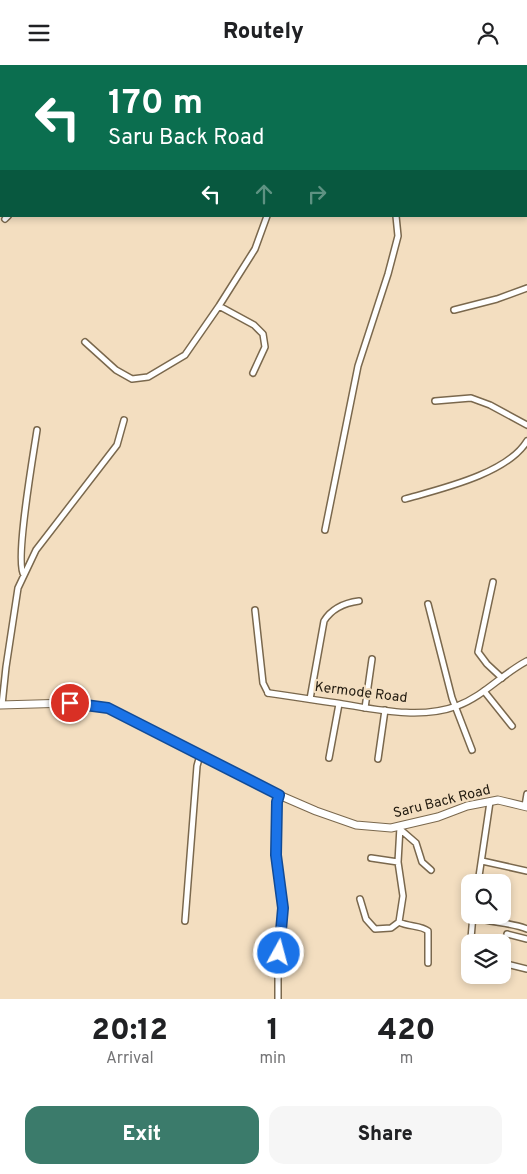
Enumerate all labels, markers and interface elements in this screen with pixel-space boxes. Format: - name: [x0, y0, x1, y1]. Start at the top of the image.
- icon: menu: [25, 19, 53, 47]
- text: Routely: [223, 19, 304, 46]
- icon: person: [474, 19, 502, 47]
- text: 170 m: [108, 82, 203, 126]
- icon: left: [25, 85, 90, 150]
- text: Saru Back Road: [108, 125, 264, 152]
- icon: left: [197, 180, 225, 208]
- icon: ahead: [250, 180, 278, 208]
- icon: right: [303, 180, 331, 208]
- street label: Kermode Road: [314, 679, 408, 707]
- pin: [49, 682, 91, 724]
- icon: arrive: [56, 689, 84, 717]
- street label: Saru Back Road: [392, 782, 492, 822]
- map controls: [461, 874, 511, 984]
- button: search: [461, 874, 511, 924]
- position arrow: [252, 926, 304, 978]
- button: layers: [461, 934, 511, 984]
- text: 20:12: [92, 1013, 168, 1050]
- text: 1: [267, 1013, 279, 1050]
- text: 420: [378, 1013, 435, 1050]
- text: Arrival: [106, 1049, 154, 1069]
- text: min: [259, 1049, 286, 1069]
- text: m: [400, 1049, 413, 1069]
- button: Exit: [25, 1106, 259, 1164]
- button: Share: [269, 1106, 502, 1164]

